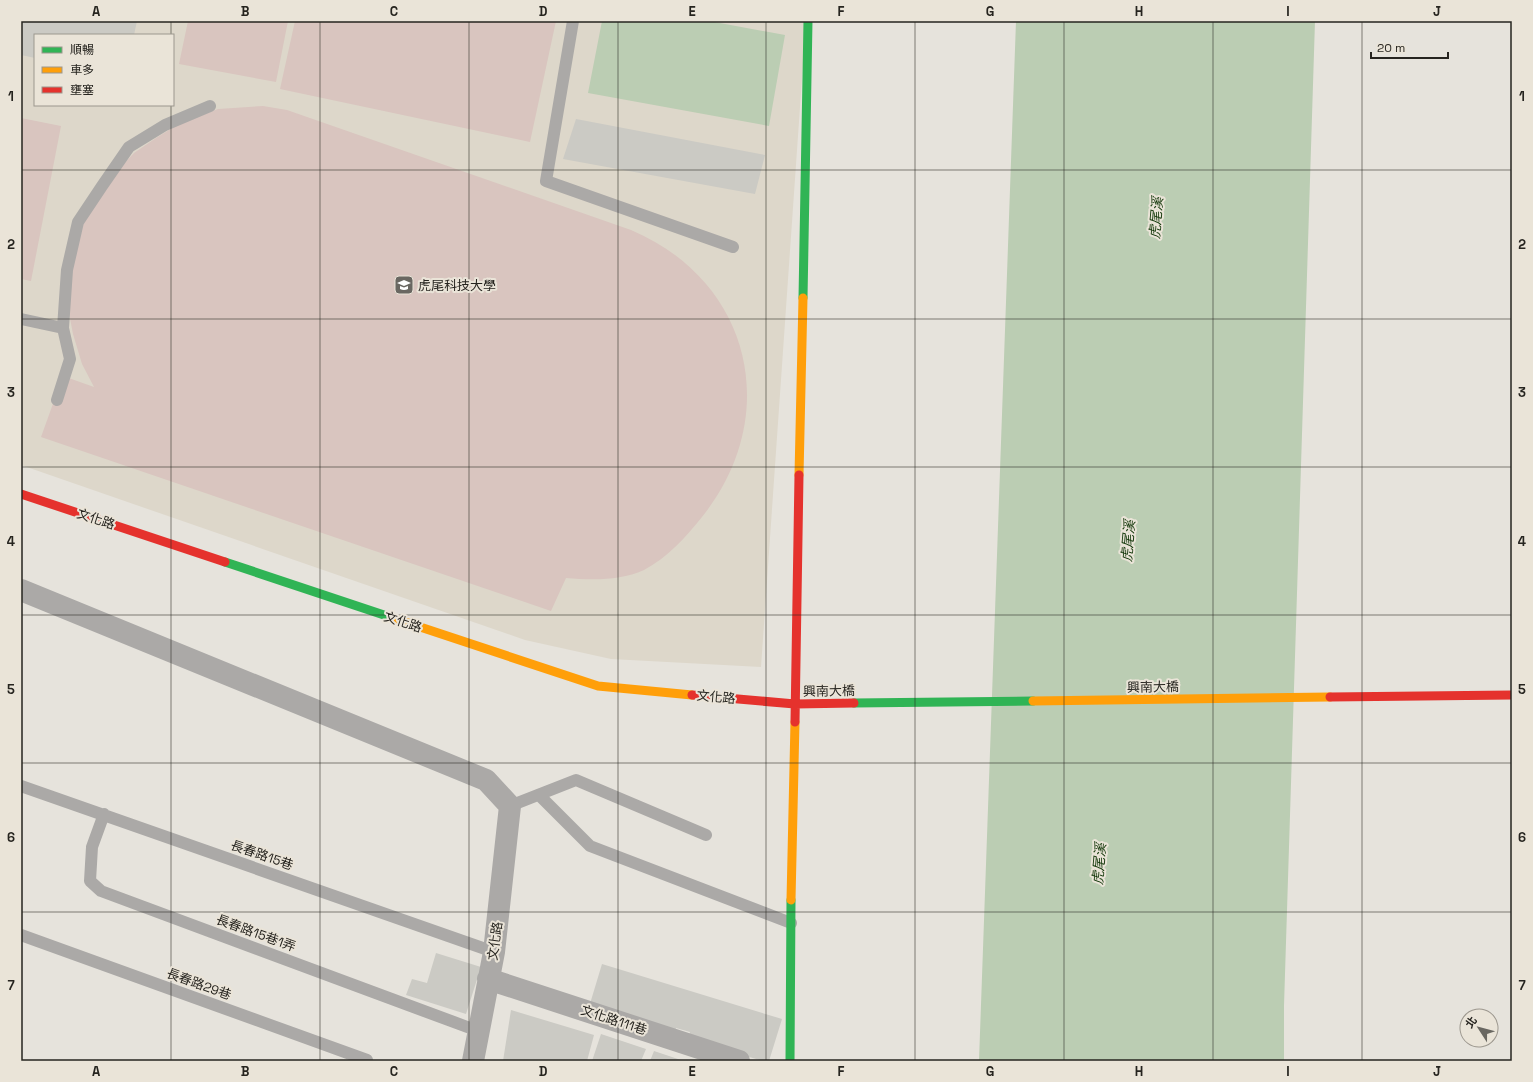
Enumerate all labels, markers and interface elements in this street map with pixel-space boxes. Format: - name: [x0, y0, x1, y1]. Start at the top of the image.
- text: A: [92, 3, 101, 20]
- text: B: [241, 3, 250, 20]
- text: C: [390, 3, 398, 20]
- text: D: [539, 3, 548, 20]
- text: E: [688, 3, 696, 20]
- text: F: [838, 3, 845, 20]
- text: G: [986, 3, 994, 20]
- text: H: [1135, 3, 1143, 20]
- text: I: [1286, 3, 1290, 20]
- text: J: [1433, 3, 1441, 20]
- legend: [34, 34, 174, 106]
- scale bar: [1371, 34, 1448, 60]
- text: 20 m: [1377, 40, 1405, 56]
- text: 順暢: [70, 42, 94, 58]
- text: 車多: [70, 62, 94, 78]
- text: 壅塞: [70, 82, 94, 98]
- text: 1: [8, 88, 14, 105]
- text: 1: [1519, 88, 1525, 105]
- water label: 虎尾溪: [1145, 194, 1167, 240]
- text: 2: [7, 236, 15, 253]
- text: 2: [1518, 236, 1526, 253]
- school or university icon: 虎尾科技大學: [393, 274, 415, 296]
- place label: 虎尾科技大學: [418, 277, 496, 294]
- text: 3: [7, 384, 15, 401]
- text: 3: [1518, 384, 1526, 401]
- street label: 文化路: [75, 505, 117, 533]
- water label: 虎尾溪: [1117, 517, 1139, 563]
- text: 4: [7, 533, 15, 550]
- text: 4: [1518, 533, 1526, 550]
- street label: 文化路: [382, 608, 424, 636]
- street label: 興南大橋: [1127, 678, 1179, 696]
- text: 5: [7, 681, 15, 698]
- text: 5: [1518, 681, 1526, 698]
- street label: 興南大橋: [803, 682, 855, 700]
- street label: 文化路: [696, 687, 736, 707]
- text: 6: [7, 829, 15, 846]
- text: 6: [1518, 829, 1526, 846]
- street label: 長春路15巷: [228, 836, 296, 874]
- water label: 虎尾溪: [1088, 840, 1110, 886]
- street label: 長春路15巷1弄: [214, 911, 298, 955]
- street label: 文化路: [484, 920, 506, 962]
- street label: 長春路29巷: [164, 964, 234, 1004]
- text: 7: [7, 977, 15, 994]
- text: 7: [1518, 977, 1526, 994]
- street label: 文化路111巷: [579, 1001, 649, 1039]
- north arrow: [1459, 1008, 1499, 1048]
- text: 北: [1462, 1014, 1480, 1031]
- text: A: [92, 1063, 101, 1080]
- text: B: [241, 1063, 250, 1080]
- text: C: [390, 1063, 398, 1080]
- text: D: [539, 1063, 548, 1080]
- text: E: [688, 1063, 696, 1080]
- text: F: [838, 1063, 845, 1080]
- text: G: [986, 1063, 994, 1080]
- text: H: [1135, 1063, 1143, 1080]
- text: I: [1286, 1063, 1290, 1080]
- text: J: [1433, 1063, 1441, 1080]

